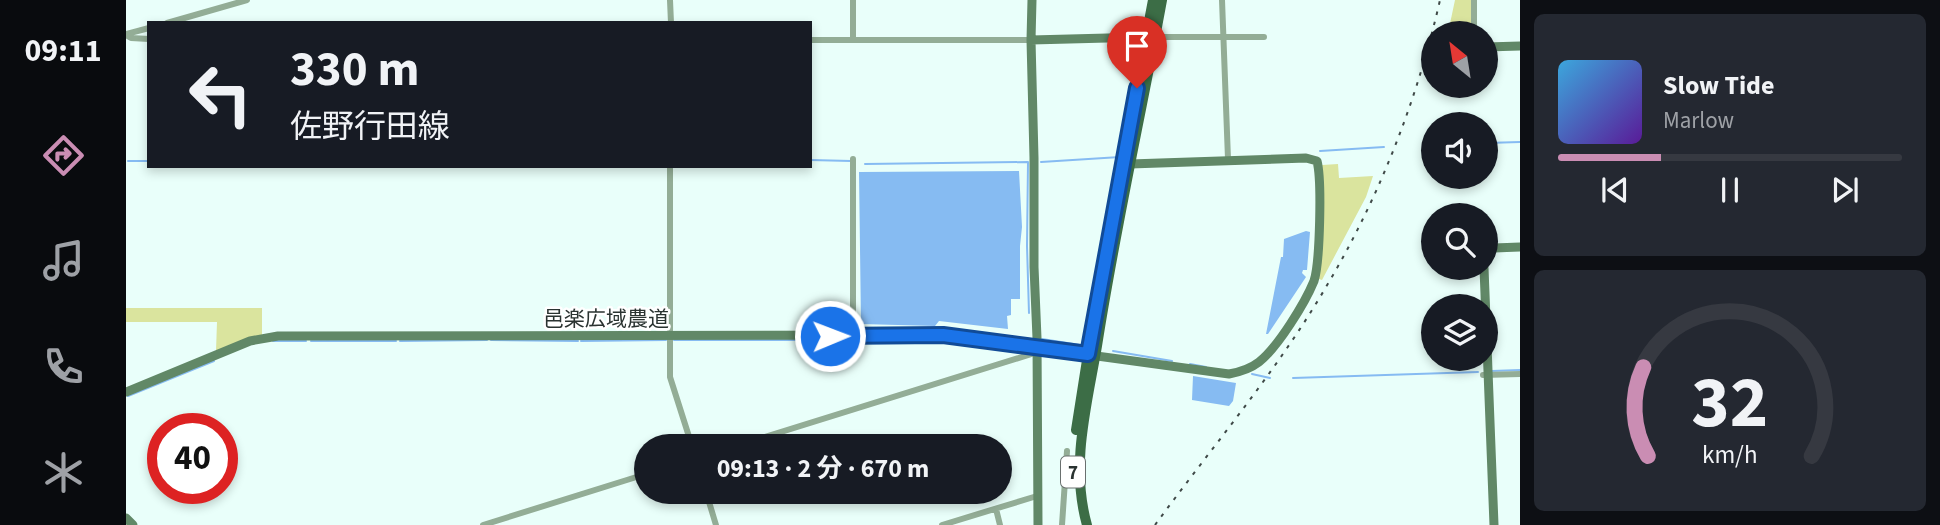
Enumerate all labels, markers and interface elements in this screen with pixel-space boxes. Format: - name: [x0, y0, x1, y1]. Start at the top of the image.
- pin: [1107, 16, 1167, 88]
- north arrow: [1421, 21, 1498, 98]
- map controls: [1421, 21, 1498, 371]
- icon: arrive: [1118, 27, 1156, 65]
- text: 09:11: [24, 28, 102, 74]
- text: 330 m: [290, 35, 419, 105]
- icon: left: [175, 49, 266, 140]
- text: Slow Tide: [1663, 67, 1774, 104]
- text: 佐野行田線: [290, 104, 450, 150]
- text: Marlow: [1663, 104, 1734, 137]
- button: sound: [1421, 112, 1498, 189]
- icon: directions: [39, 131, 88, 180]
- icon: previous: [1596, 171, 1634, 209]
- icon: pause: [1711, 171, 1749, 209]
- icon: next: [1826, 171, 1864, 209]
- button: search: [1421, 203, 1498, 280]
- icon: music: [39, 236, 88, 285]
- button: layers: [1421, 294, 1498, 371]
- position arrow: [793, 299, 867, 373]
- street label: 邑楽広域農道: [543, 304, 669, 334]
- icon: phone: [39, 342, 88, 391]
- text: 32: [1692, 352, 1768, 456]
- speed limit sign: 40: [147, 413, 238, 504]
- text: km/h: [1702, 437, 1758, 473]
- icon: climate: [39, 448, 88, 497]
- text: 09:13 · 2 分 · 670 m: [717, 450, 929, 487]
- road number: 7: [1061, 457, 1085, 488]

